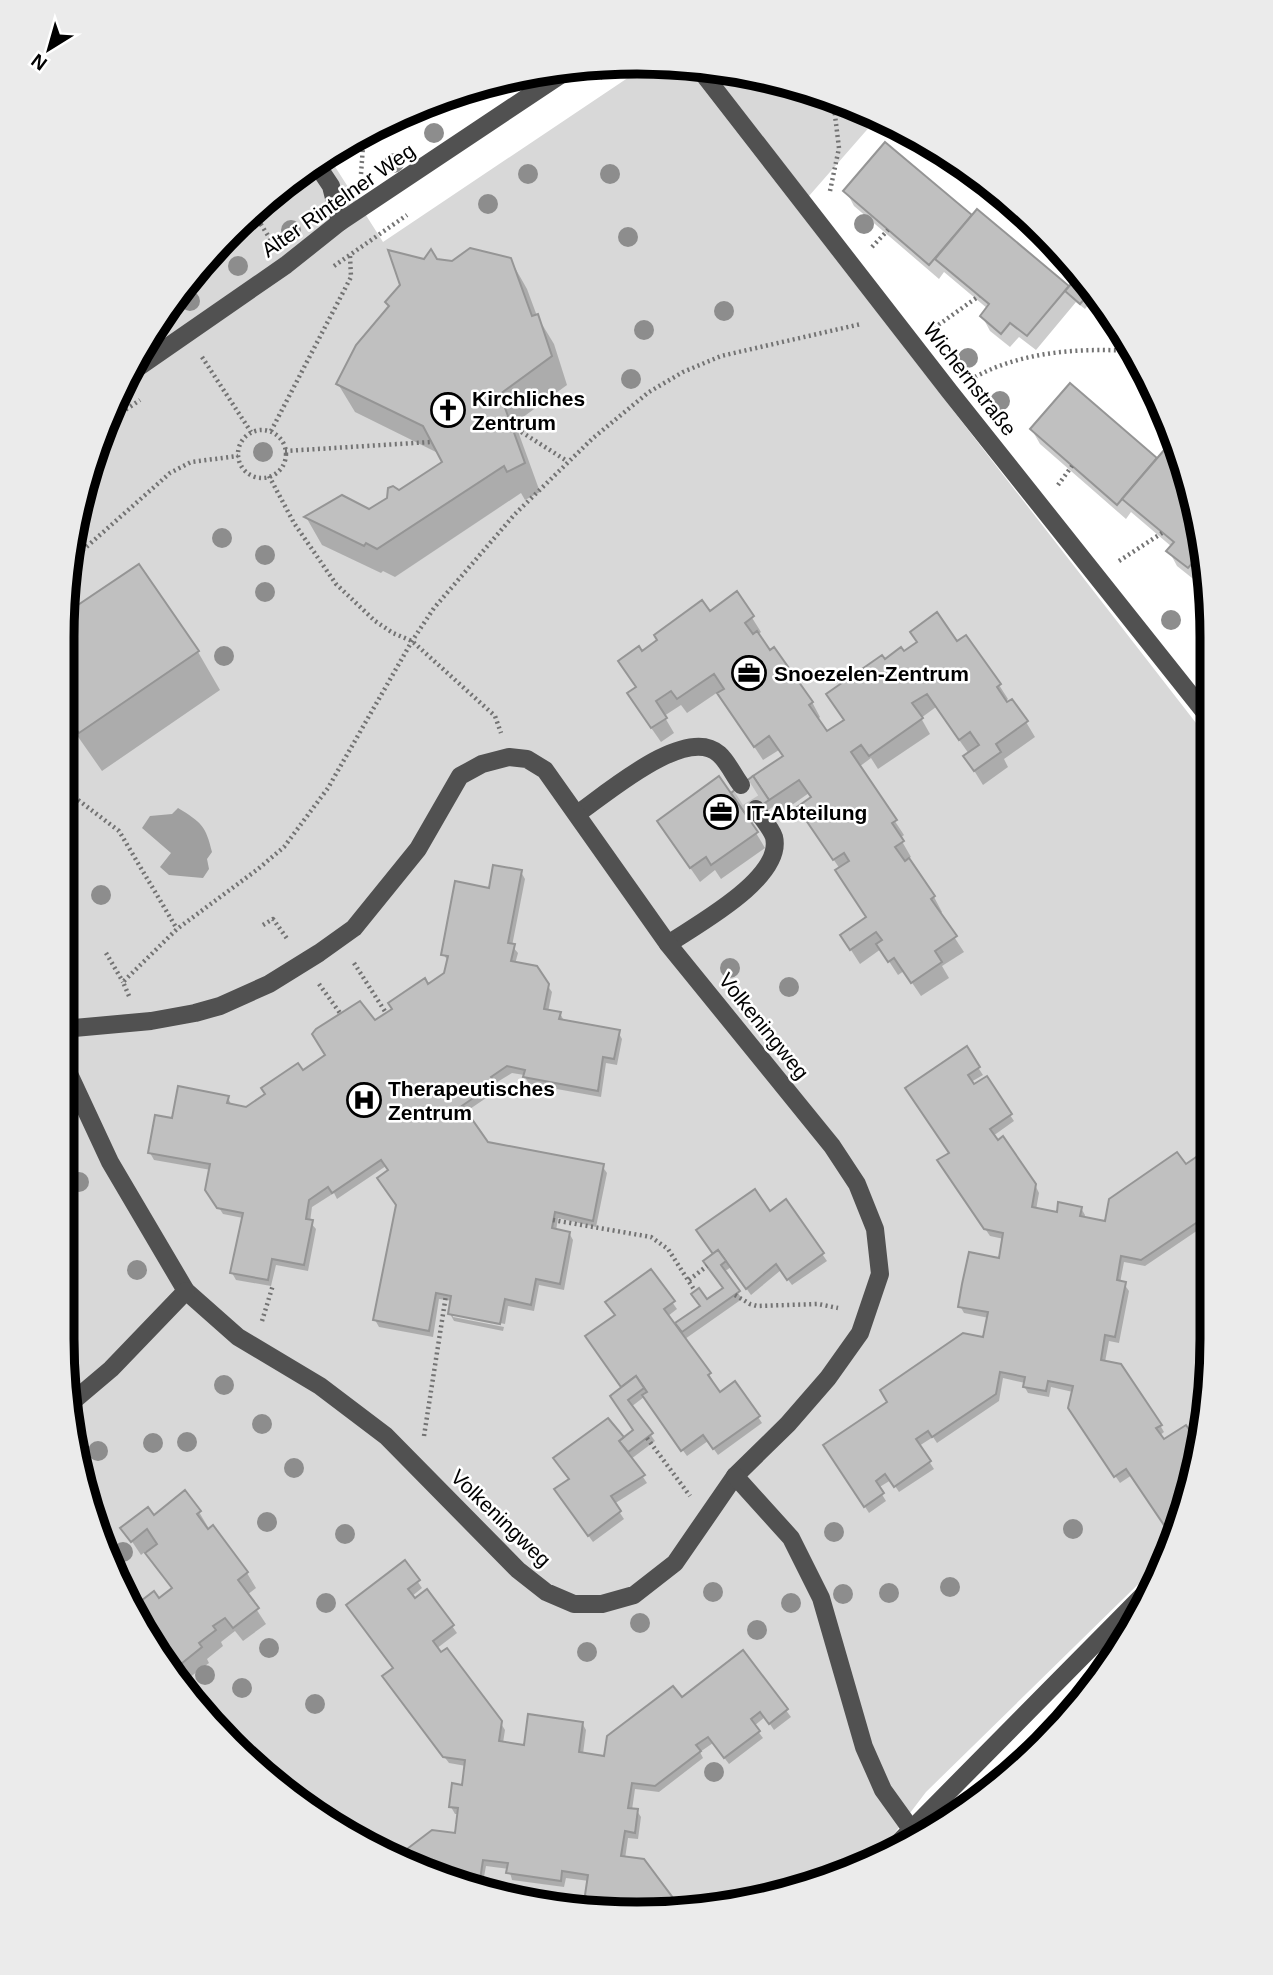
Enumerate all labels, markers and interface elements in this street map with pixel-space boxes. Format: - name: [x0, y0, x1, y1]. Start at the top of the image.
- north arrow: [14, 14, 84, 84]
- text: N: [27, 50, 51, 75]
- street label: Alter Rintelner Weg: [257, 138, 419, 262]
- street label: Wichernstraße: [919, 318, 1021, 440]
- place label: Kirchliches Zentrum: [472, 387, 585, 434]
- church icon: Kirchliches Zentrum: [429, 391, 467, 429]
- office icon: Snoezelen-Zentrum: [730, 654, 768, 692]
- place label: Snoezelen-Zentrum: [774, 662, 969, 685]
- office icon: IT-Abteilung: [702, 793, 740, 831]
- place label: IT-Abteilung: [746, 801, 867, 824]
- street label: Volkeningweg: [714, 968, 814, 1084]
- place label: Therapeutisches Zentrum: [388, 1077, 555, 1124]
- hospital icon: Therapeutisches Zentrum: [345, 1081, 383, 1119]
- street label: Volkeningweg: [446, 1465, 556, 1571]

